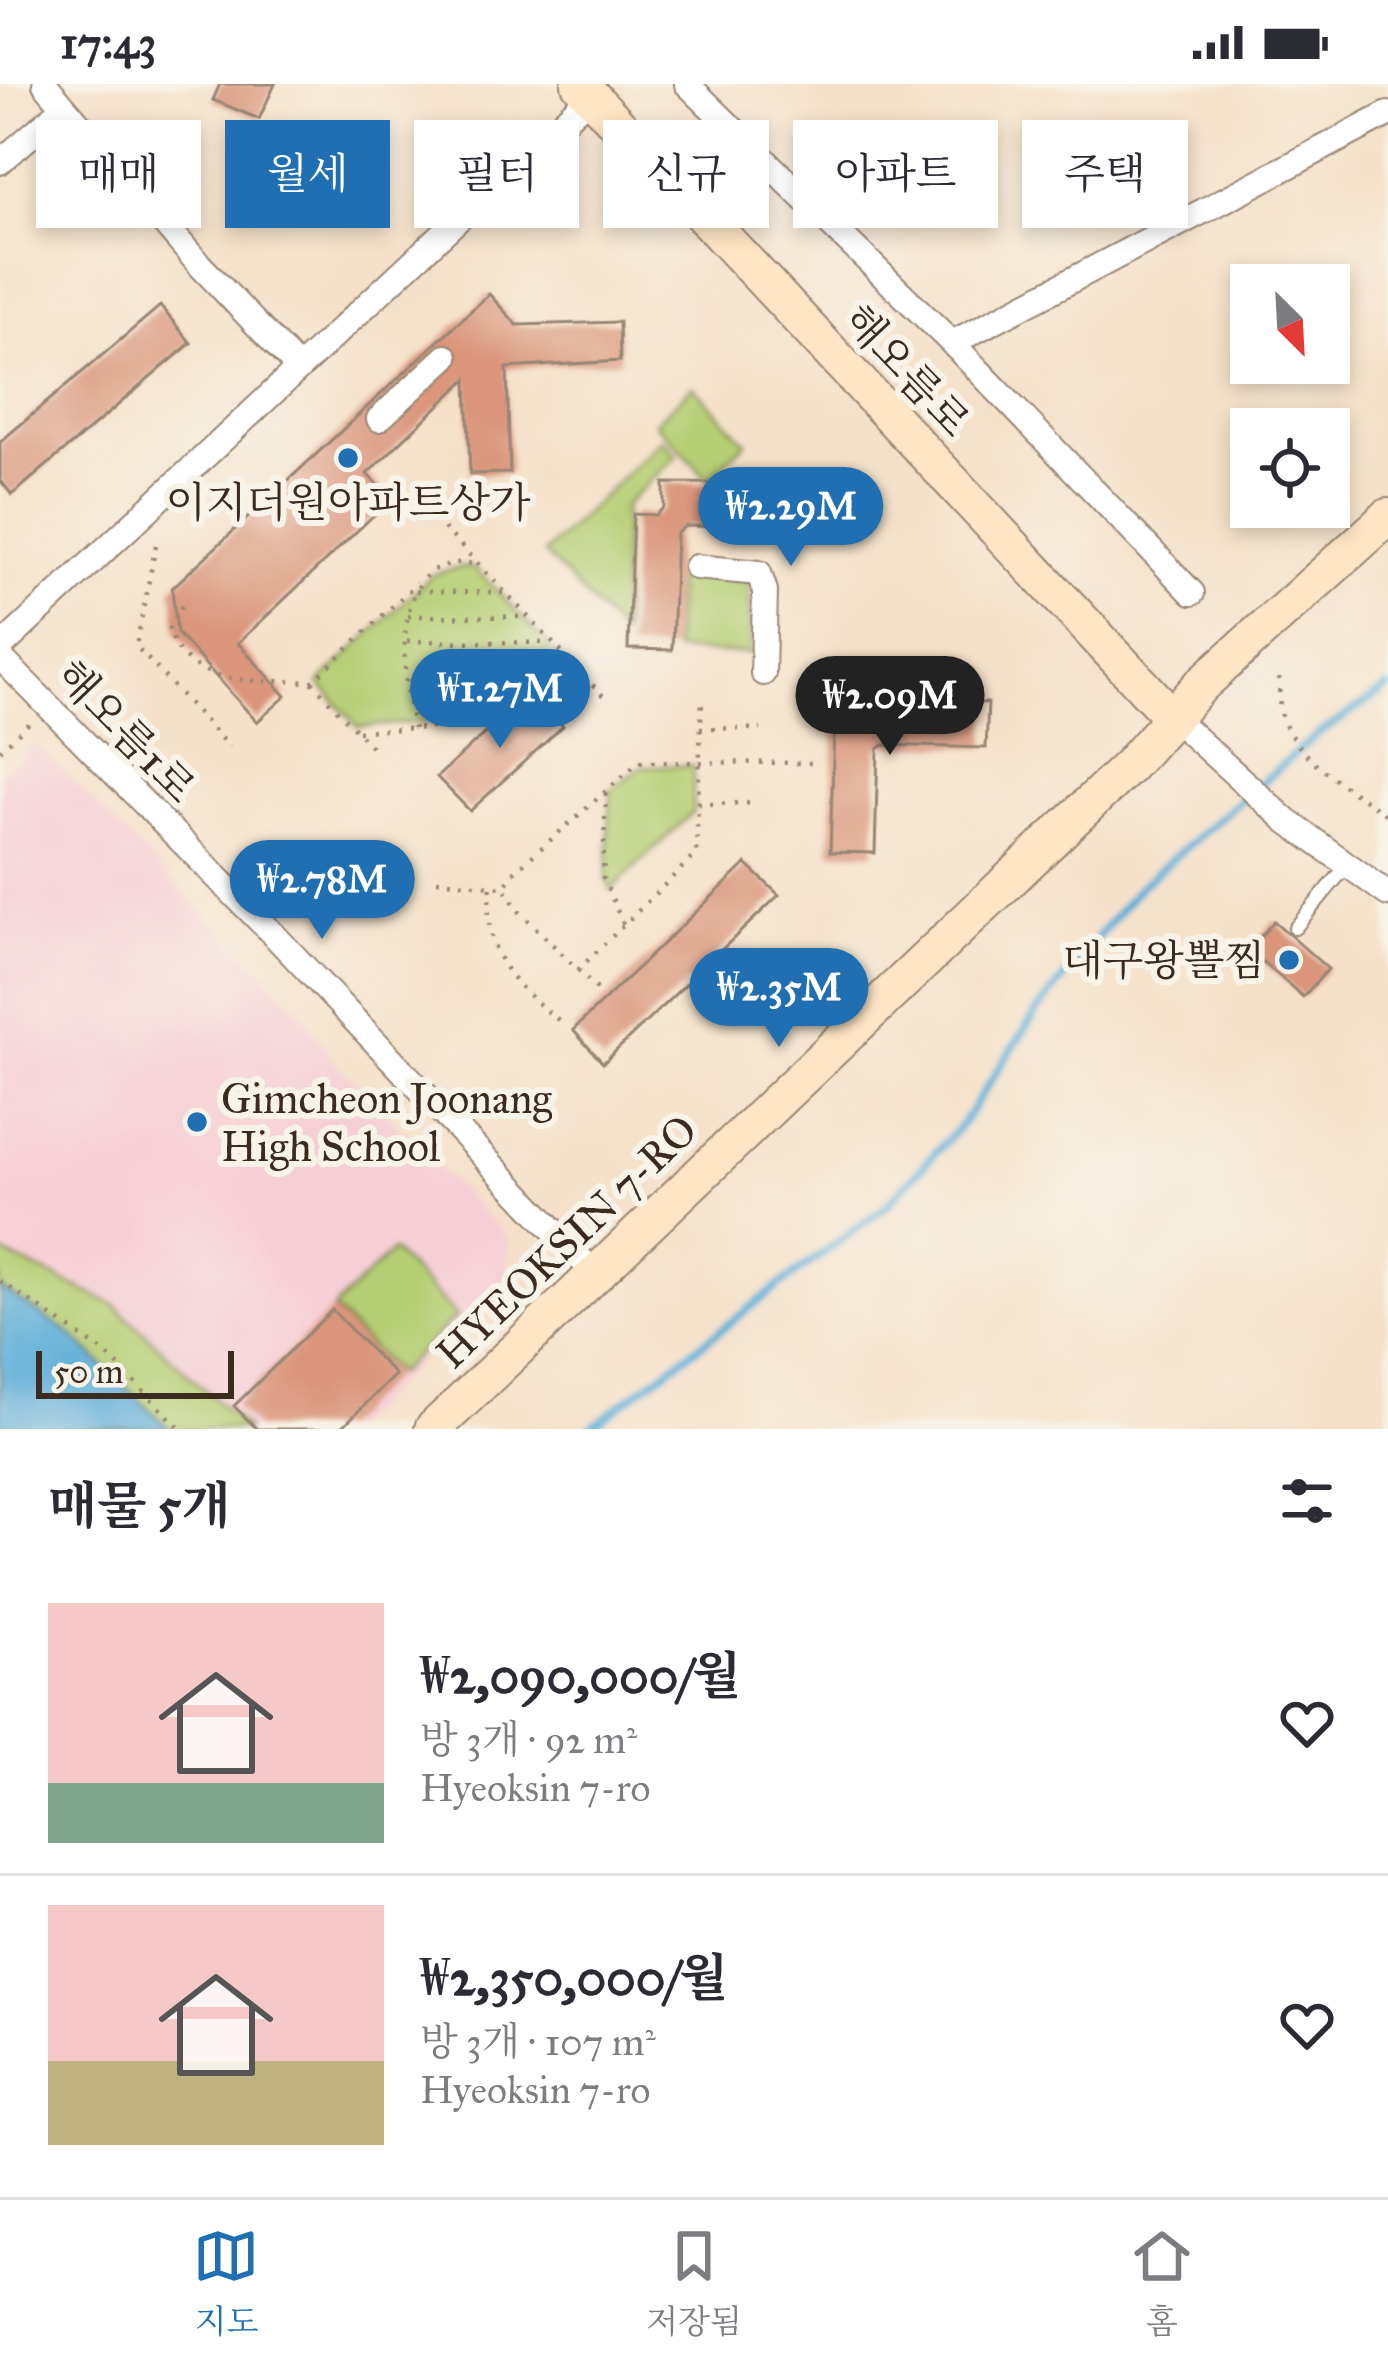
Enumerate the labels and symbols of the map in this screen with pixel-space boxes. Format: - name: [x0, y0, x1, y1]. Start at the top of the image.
- north arrow: [1230, 264, 1350, 384]
- street label: 해오름로: [832, 294, 981, 448]
- marker: 이지더원아파트상가: [335, 445, 361, 471]
- pin: ₩2.29M: [693, 467, 889, 569]
- place label: 이지더원아파트상가: [165, 477, 531, 529]
- street label: 해오름1로: [44, 649, 206, 814]
- pin: ₩1.27M: [402, 649, 598, 751]
- pin: ₩2.09M: [792, 656, 988, 758]
- pin: ₩2.78M: [224, 840, 420, 942]
- place label: 대구왕뽈찜: [1062, 935, 1265, 987]
- marker: 대구왕뽈찜: [1276, 947, 1302, 973]
- pin: ₩2.35M: [681, 948, 877, 1050]
- place label: Gimcheon Joonang High School: [221, 1073, 552, 1173]
- street label: HYEOKSIN 7-RO: [426, 1104, 708, 1379]
- marker: Gimcheon Joonang High School: [184, 1109, 210, 1135]
- scale bar: [36, 1345, 234, 1398]

